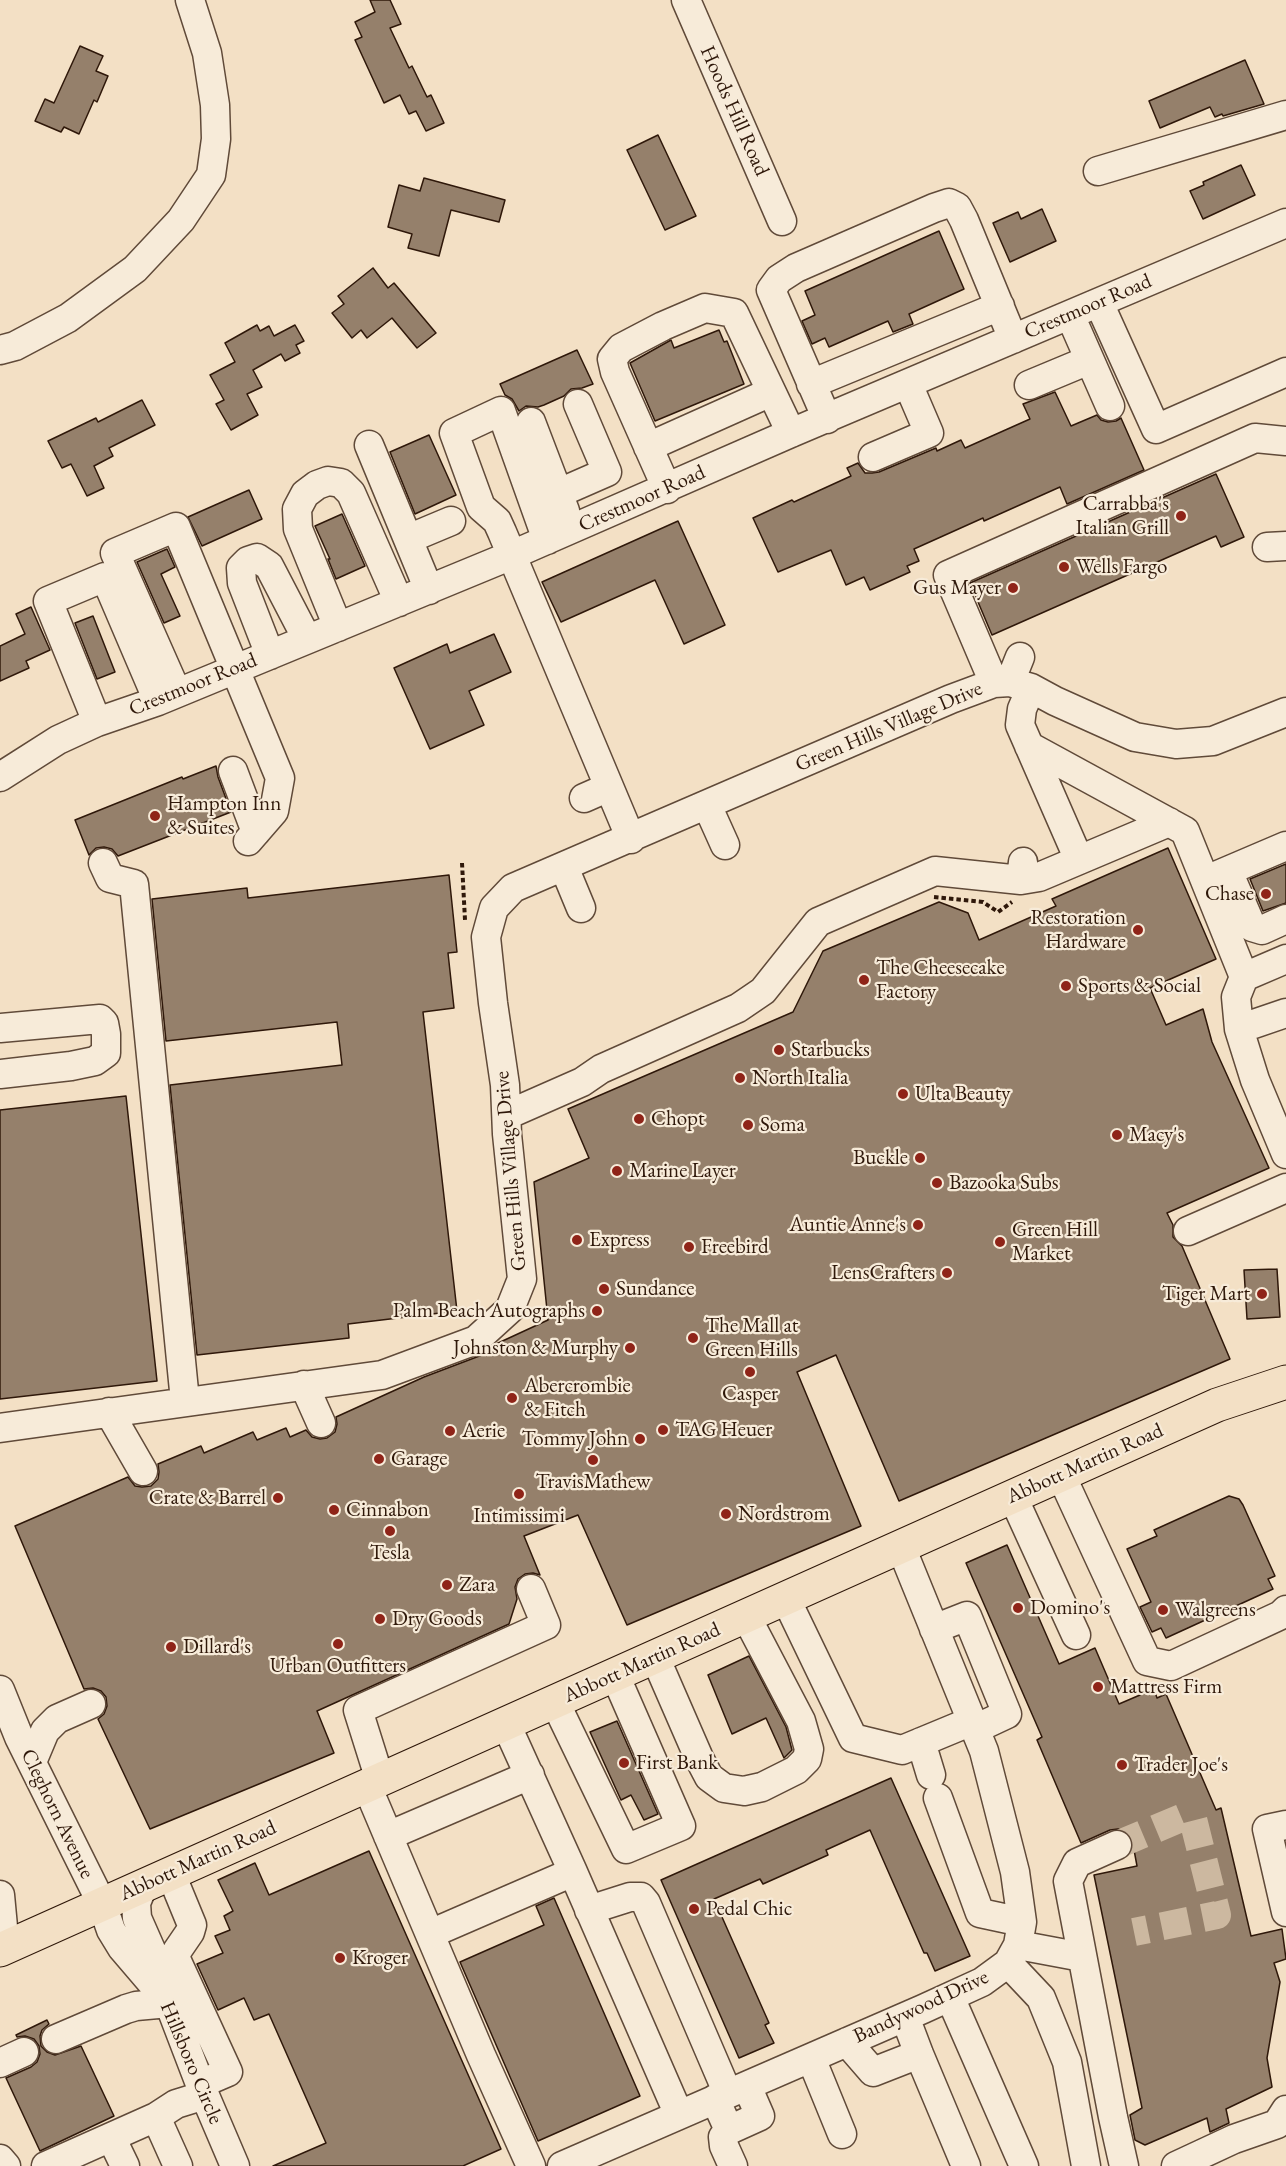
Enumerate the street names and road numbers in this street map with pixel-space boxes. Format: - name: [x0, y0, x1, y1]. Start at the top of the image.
- street label: Hoods Hill Road: [694, 42, 774, 180]
- street label: Crestmoor Road: [1021, 269, 1155, 345]
- street label: Crestmoor Road: [575, 460, 709, 538]
- street label: Crestmoor Road: [125, 648, 261, 722]
- street label: Green Hills Village Drive: [792, 676, 986, 778]
- street label: Green Hills Village Drive: [490, 1070, 532, 1272]
- street label: Abbott Martin Road: [1003, 1418, 1167, 1510]
- street label: Abbott Martin Road: [560, 1617, 724, 1709]
- street label: Cleghorn Avenue: [15, 1745, 99, 1883]
- street label: Abbott Martin Road: [116, 1815, 280, 1907]
- street label: Bandywood Drive: [850, 1965, 992, 2049]
- street label: Hillsboro Circle: [154, 1998, 228, 2128]

